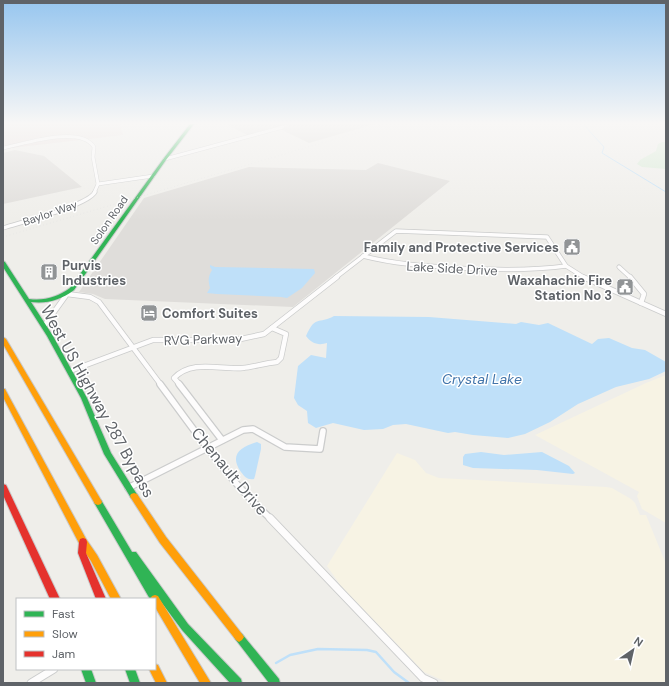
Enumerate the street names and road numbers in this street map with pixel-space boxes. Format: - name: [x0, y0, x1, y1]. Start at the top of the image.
- street label: Solon Road: [87, 193, 131, 247]
- street label: Baylor Way: [21, 197, 79, 229]
- street label: Lake Side Drive: [406, 258, 498, 279]
- street label: West US Highway 287 Bypass: [36, 301, 159, 501]
- street label: RVG Parkway: [164, 330, 243, 349]
- street label: Chenault Drive: [187, 423, 273, 520]

